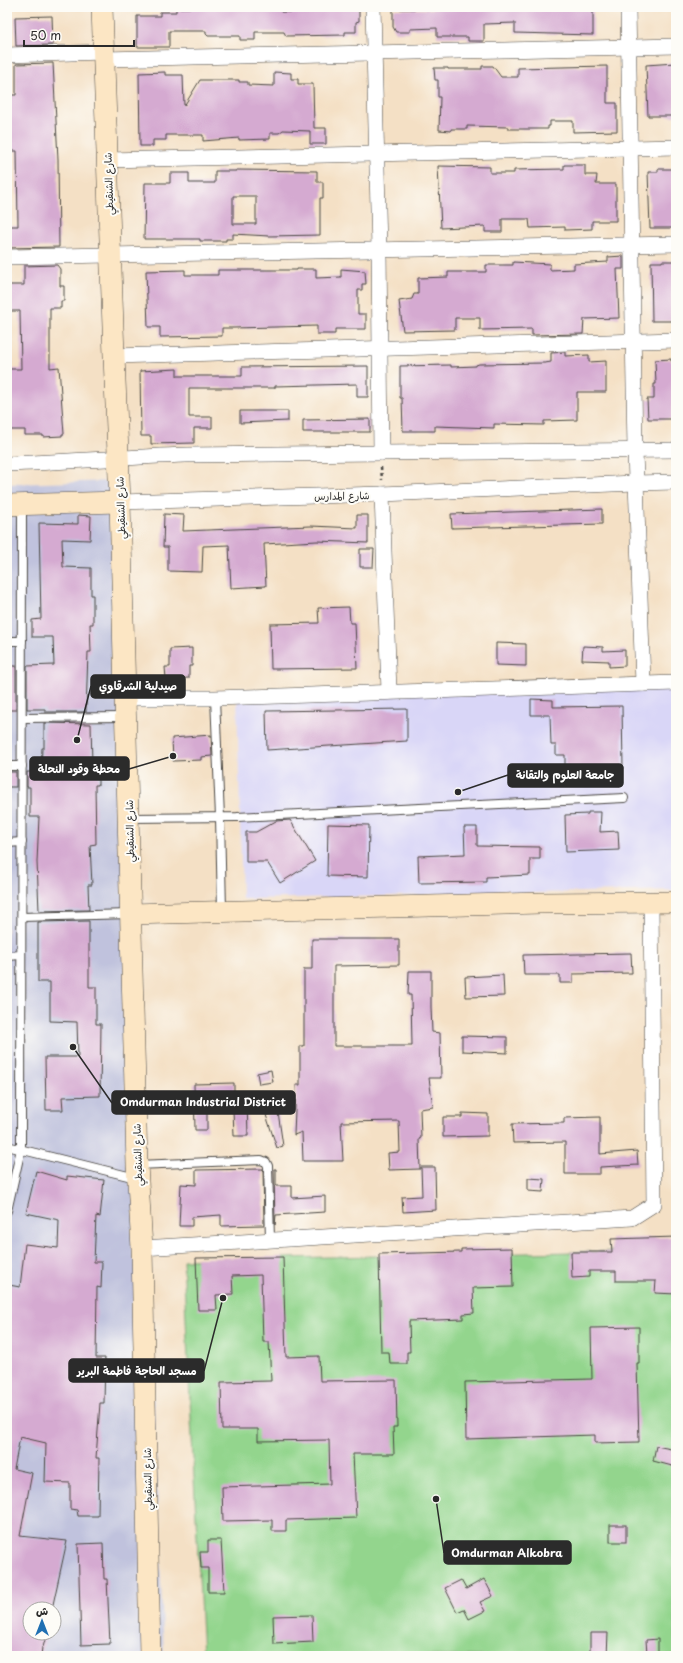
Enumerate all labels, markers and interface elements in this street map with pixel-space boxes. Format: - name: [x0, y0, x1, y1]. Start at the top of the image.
- scale bar: [24, 22, 134, 48]
- text: 50 m: [30, 26, 61, 44]
- street label: شارع الشنقيطي: [99, 152, 120, 216]
- street label: شارع الشنقيطي: [111, 476, 132, 540]
- street label: شارع المدارس: [314, 487, 370, 504]
- callout: صيدلية الشرقاوي: [91, 675, 185, 698]
- text: صيدلية الشرقاوي: [99, 677, 177, 695]
- callout: محطة وقود النحلة: [30, 757, 129, 780]
- text: محطة وقود النحلة: [38, 760, 120, 777]
- callout: جامعة العلوم والتقانة: [508, 764, 623, 787]
- text: جامعة العلوم والتقانة: [516, 766, 614, 784]
- street label: شارع الشنقيطي: [121, 799, 140, 862]
- callout: Omdurman Industrial District: [112, 1091, 295, 1114]
- text: Omdurman Industrial District: [120, 1093, 286, 1110]
- street label: شارع الشنقيطي: [128, 1123, 149, 1187]
- callout: مسجد الحاجة فاطمة البرير: [69, 1359, 204, 1382]
- text: مسجد الحاجة فاطمة البرير: [76, 1362, 197, 1379]
- street label: شارع الشنقيطي: [139, 1447, 158, 1510]
- callout: Omdurman Alkobra: [444, 1541, 571, 1564]
- text: Omdurman Alkobra: [451, 1544, 563, 1561]
- north arrow: [22, 1601, 62, 1641]
- text: ش: [36, 1602, 48, 1619]

